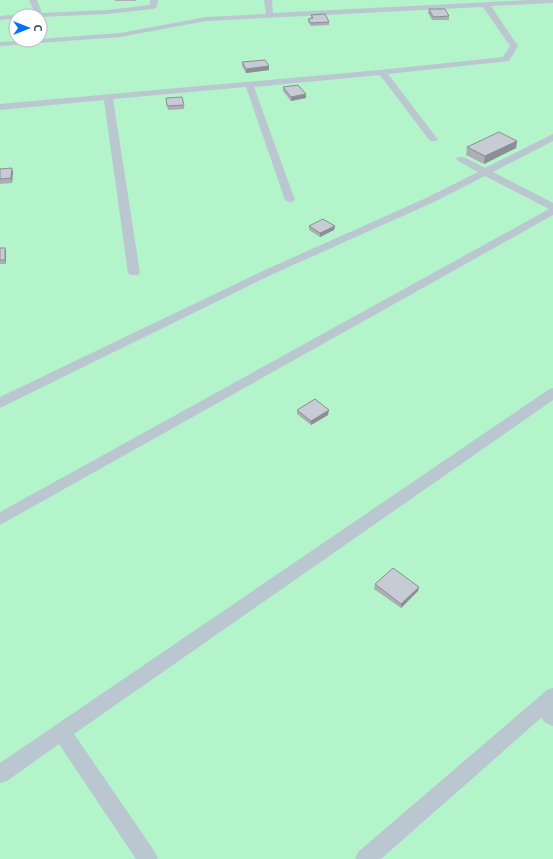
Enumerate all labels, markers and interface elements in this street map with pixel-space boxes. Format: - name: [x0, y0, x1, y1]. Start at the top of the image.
- north arrow: [8, 8, 48, 48]
- text: С: [31, 24, 46, 32]

